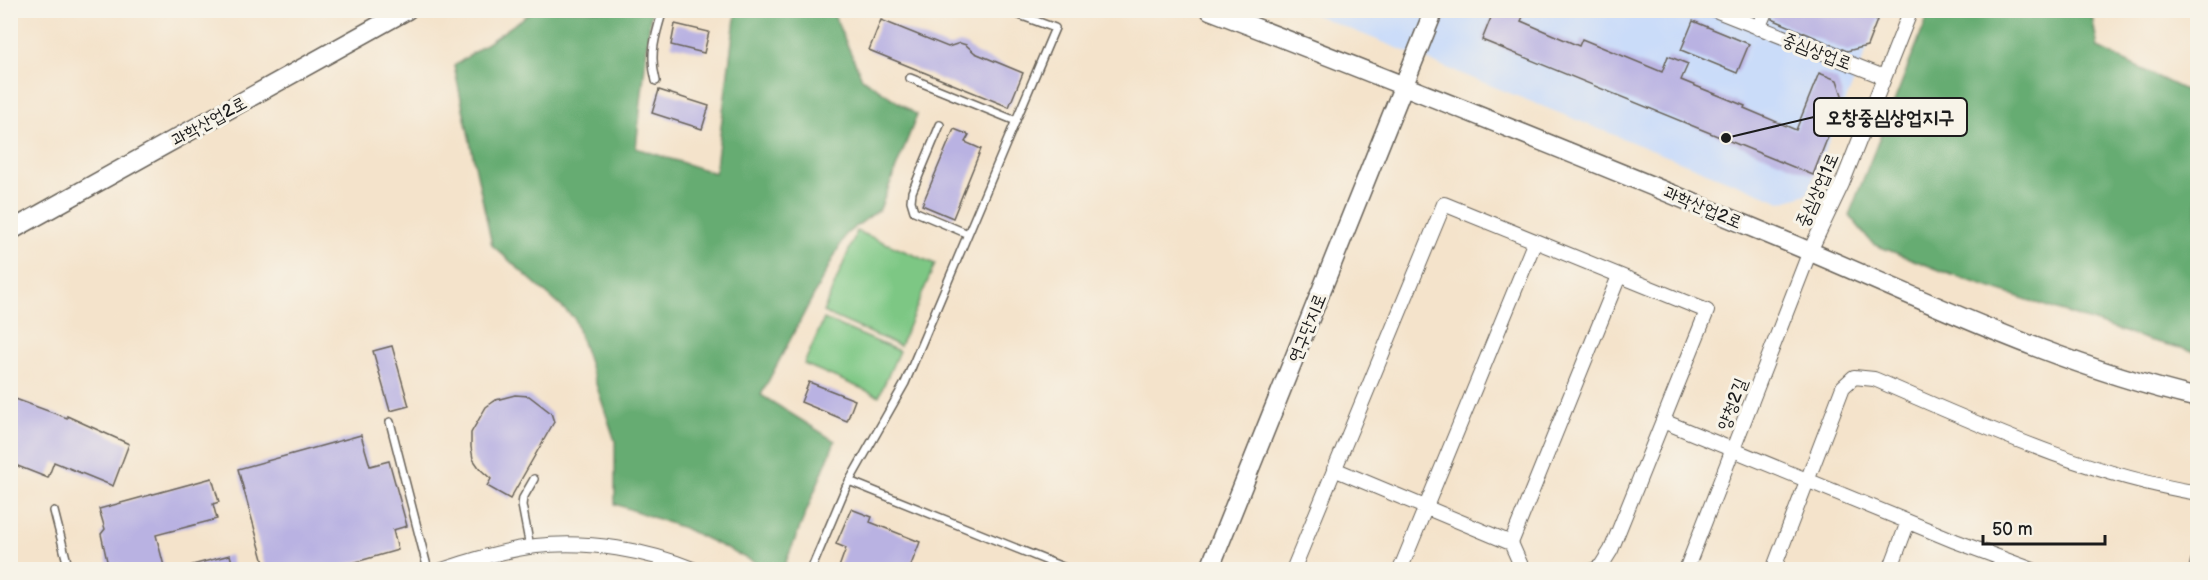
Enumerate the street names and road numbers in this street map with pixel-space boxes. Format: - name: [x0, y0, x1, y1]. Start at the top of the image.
- street label: 중심상업로: [1779, 29, 1854, 74]
- street label: 과학산업2로: [168, 92, 251, 151]
- street label: 중심상업1로: [1792, 150, 1843, 231]
- street label: 과학산업2로: [1660, 182, 1745, 233]
- street label: 연구단지로: [1284, 291, 1331, 366]
- street label: 양청2길: [1713, 375, 1752, 433]

